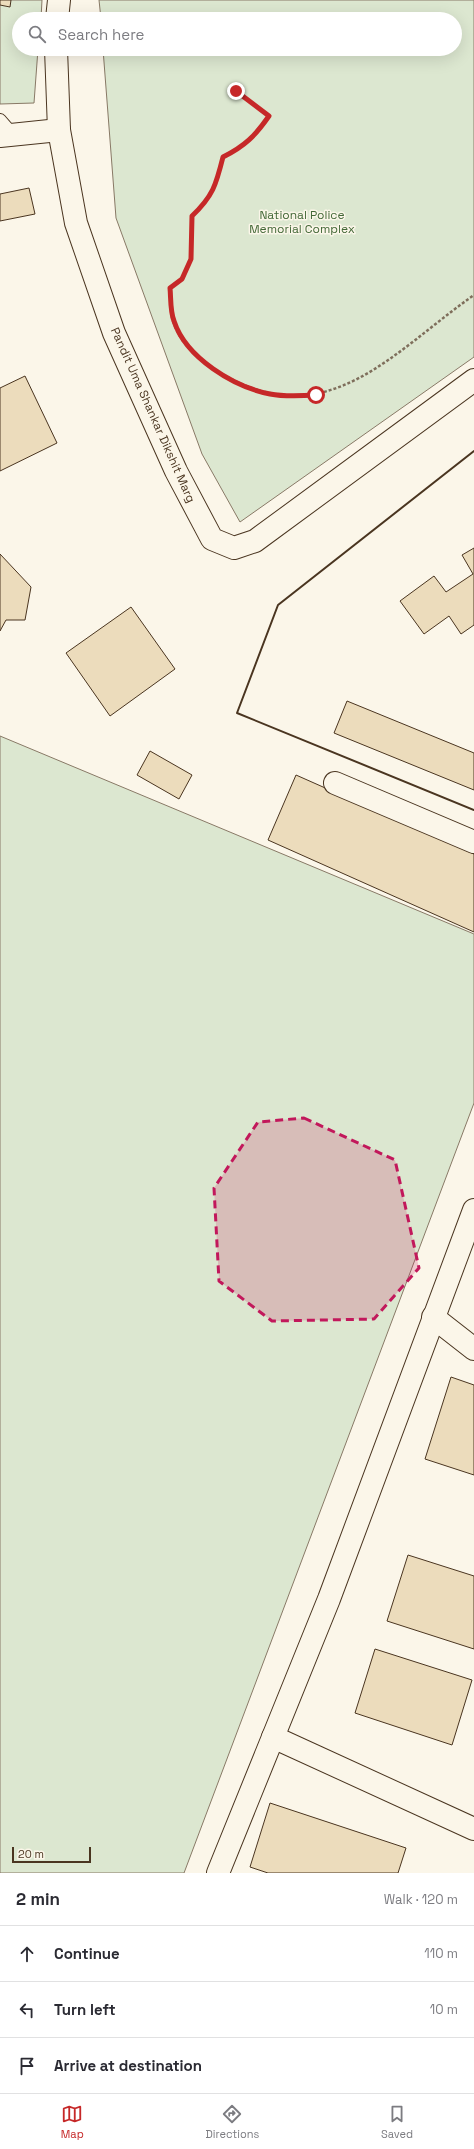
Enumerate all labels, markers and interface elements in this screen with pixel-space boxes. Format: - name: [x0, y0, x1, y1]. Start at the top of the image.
- search box: [12, 12, 462, 56]
- icon: search: [26, 23, 48, 45]
- text: Search here: [58, 25, 144, 44]
- route end: [227, 82, 245, 100]
- park label: National Police Memorial Complex: [249, 207, 355, 237]
- street label: Pandit Uma Shankar Dikshit Marg: [107, 325, 199, 505]
- route start: [307, 386, 325, 404]
- scale bar: [12, 1845, 91, 1864]
- text: 20 m: [18, 1847, 44, 1861]
- text: 2 min: [16, 1888, 60, 1910]
- text: Walk · 120 m: [384, 1891, 458, 1908]
- icon: ahead: [16, 1943, 38, 1965]
- text: Continue: [54, 1944, 120, 1963]
- text: 110 m: [424, 1945, 458, 1962]
- icon: left: [16, 1999, 38, 2021]
- text: Turn left: [54, 2000, 116, 2019]
- text: 10 m: [430, 2001, 458, 2018]
- icon: arrive: [16, 2055, 38, 2077]
- text: Arrive at destination: [54, 2056, 202, 2075]
- tab: Map: [61, 2103, 84, 2141]
- tab: Directions: [205, 2103, 259, 2141]
- tab: Saved: [381, 2103, 413, 2141]

